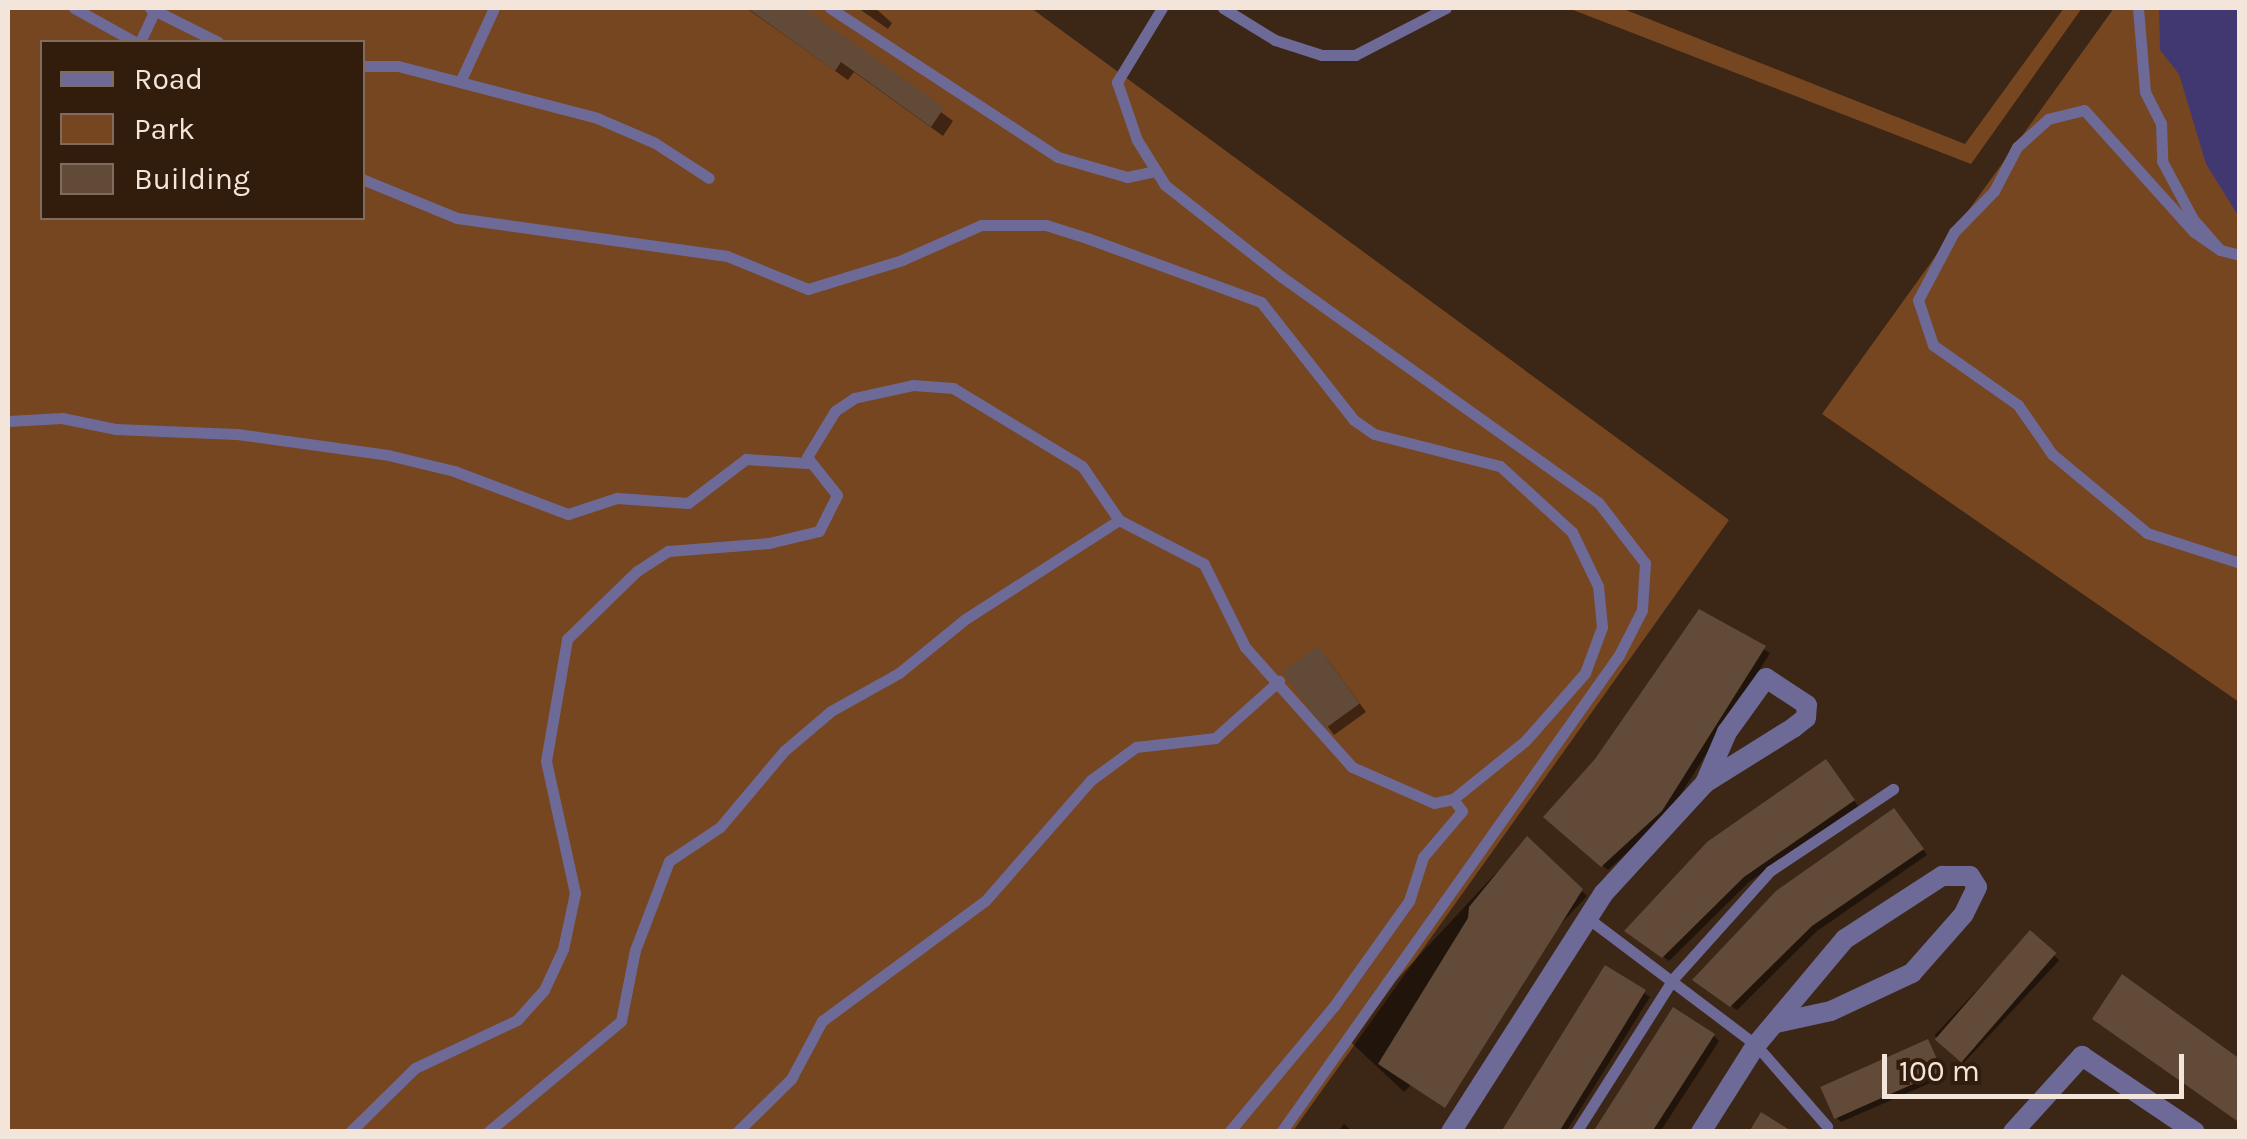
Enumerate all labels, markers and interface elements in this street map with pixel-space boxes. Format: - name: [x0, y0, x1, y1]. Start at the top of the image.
- legend: [40, 40, 365, 220]
- text: Road: [134, 61, 203, 97]
- text: Park: [134, 111, 195, 147]
- text: Building: [134, 161, 250, 197]
- scale bar: [1887, 1034, 2190, 1096]
- text: 100 m: [1899, 1053, 1980, 1089]

